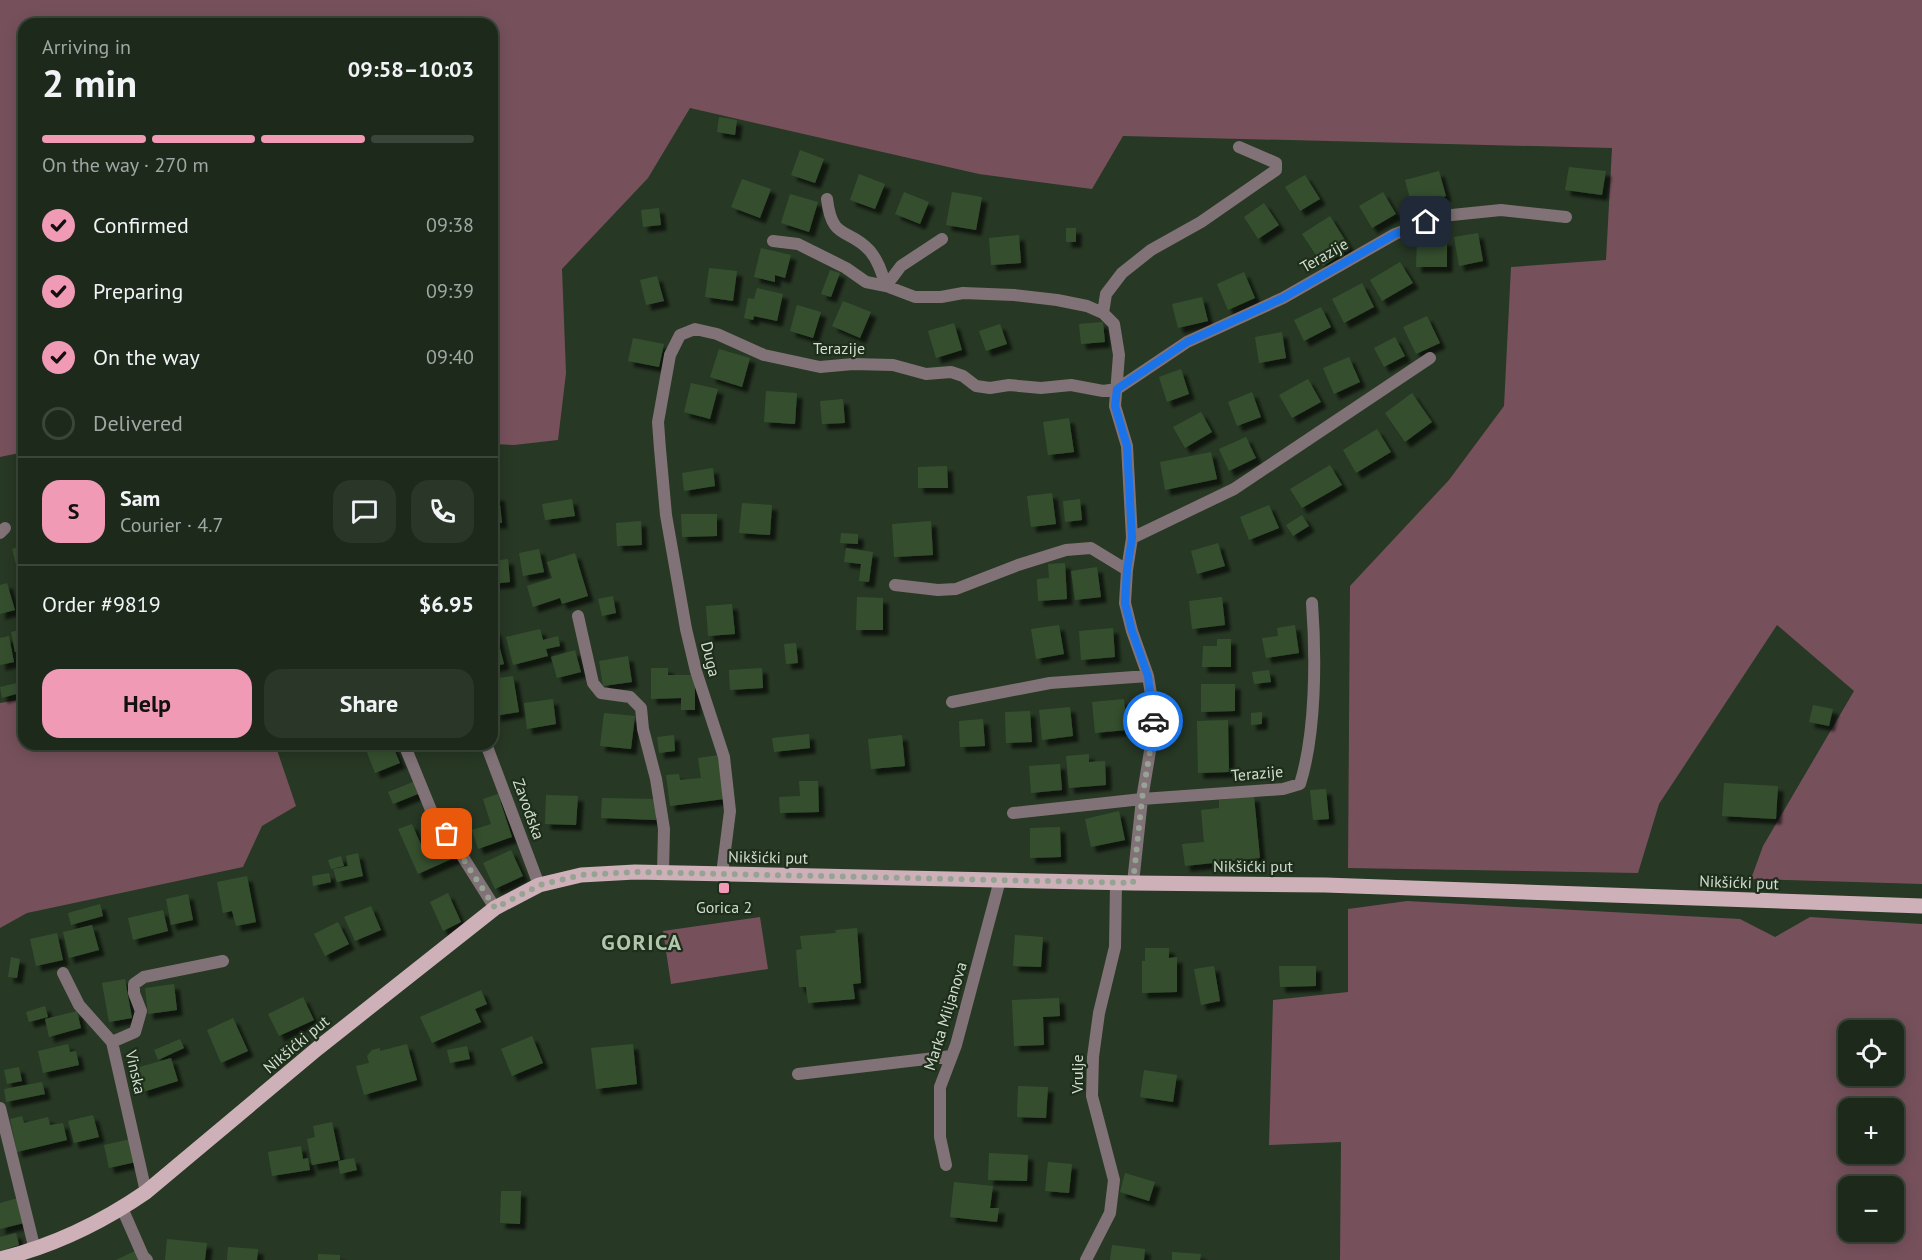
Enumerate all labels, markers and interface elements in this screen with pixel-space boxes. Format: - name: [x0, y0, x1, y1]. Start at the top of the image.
- text: Arriving in: [42, 34, 131, 60]
- text: 09:58–10:03: [348, 55, 474, 83]
- text: 2 min: [42, 57, 137, 108]
- text: On the way · 270 m: [42, 152, 209, 178]
- pin: [1400, 196, 1451, 247]
- icon: home: [1409, 205, 1442, 238]
- icon: check: [42, 209, 75, 242]
- text: Confirmed: [93, 211, 189, 239]
- text: 09:38: [426, 212, 474, 238]
- street label: Terazije: [1296, 233, 1352, 277]
- icon: check: [42, 275, 75, 308]
- text: Preparing: [93, 277, 183, 305]
- text: 09:39: [426, 278, 474, 304]
- street label: Terazije: [813, 338, 865, 358]
- icon: check: [42, 341, 75, 374]
- text: On the way: [93, 343, 200, 371]
- text: 09:40: [426, 344, 474, 370]
- text: Delivered: [93, 409, 183, 437]
- button: chat: [333, 480, 396, 543]
- button: phone: [411, 480, 474, 543]
- text: Sam: [120, 484, 160, 512]
- text: S: [68, 497, 79, 525]
- text: Courier · 4.7: [120, 512, 223, 538]
- text: Order #9819: [42, 590, 161, 618]
- text: $6.95: [419, 590, 474, 618]
- street label: Duga: [697, 639, 725, 679]
- button: Help: [42, 669, 252, 738]
- button: Share: [264, 669, 474, 738]
- courier: [1123, 691, 1183, 751]
- icon: car: [1137, 705, 1170, 738]
- street label: Terazije: [1230, 761, 1284, 785]
- street label: Zavođska: [509, 776, 549, 842]
- pin: [421, 808, 472, 859]
- icon: bag: [430, 817, 463, 850]
- street label: Nikšićki put: [728, 846, 809, 868]
- street label: Nikšićki put: [1213, 856, 1294, 876]
- street label: Nikšićki put: [1699, 871, 1780, 893]
- marker: Gorica 2: [717, 881, 731, 895]
- place label: Gorica 2: [696, 897, 752, 917]
- district label: GORICA: [601, 928, 683, 956]
- street label: Marka Miljanova: [919, 959, 971, 1073]
- street label: Nikšićki put: [259, 1010, 333, 1077]
- map controls: [1838, 1020, 1904, 1242]
- button: locate: [1838, 1020, 1904, 1086]
- street label: Vinska: [121, 1047, 151, 1096]
- street label: Vrulje: [1067, 1054, 1087, 1095]
- button: +: [1838, 1098, 1904, 1164]
- button: −: [1838, 1176, 1904, 1242]

